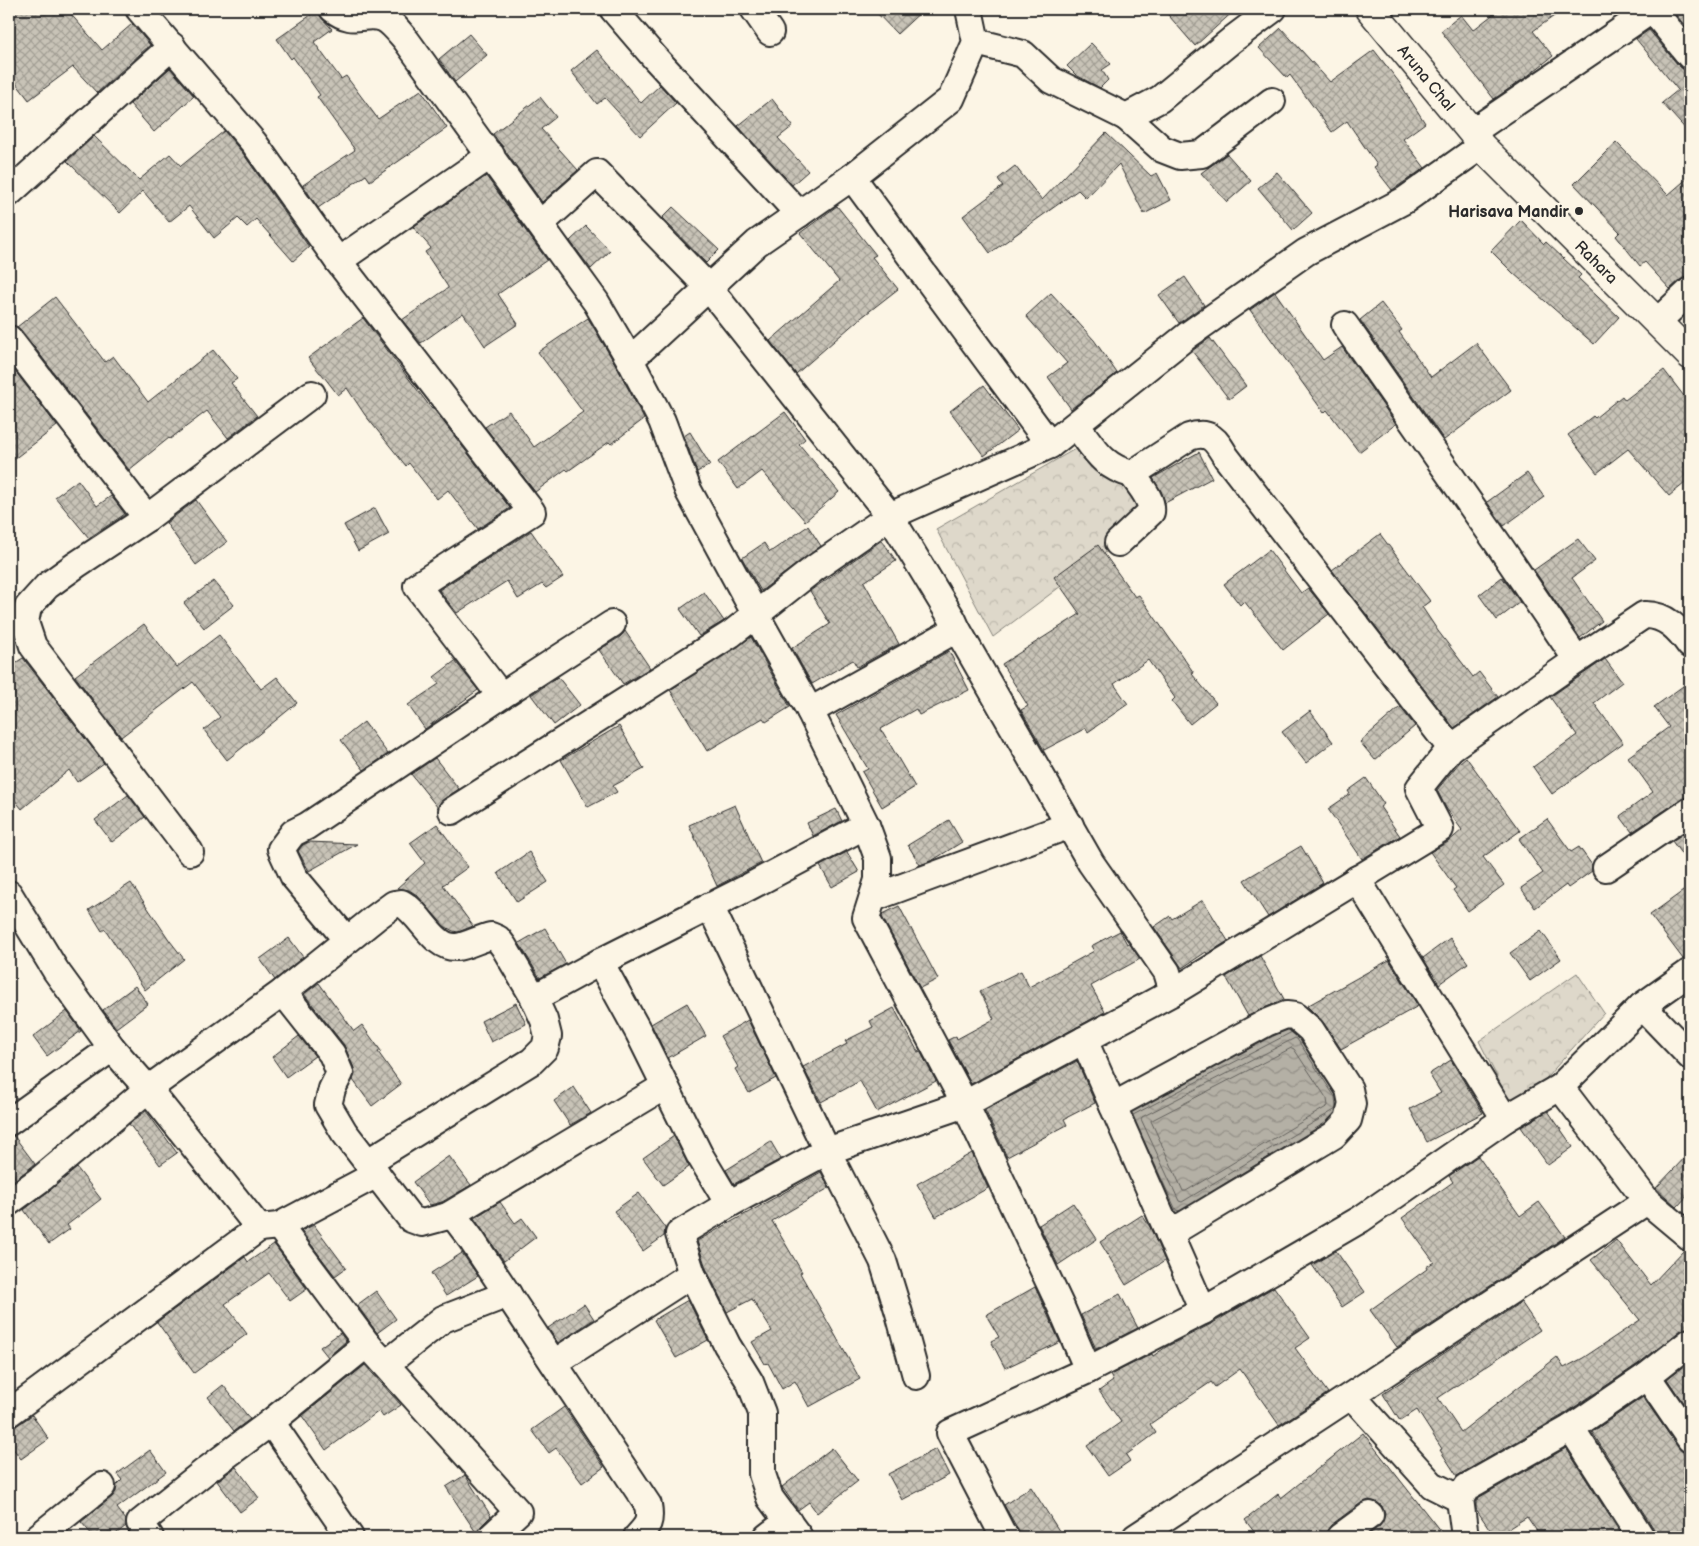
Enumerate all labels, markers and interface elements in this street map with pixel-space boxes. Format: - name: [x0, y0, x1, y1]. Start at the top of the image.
- street label: Aruna Chal: [1393, 42, 1458, 115]
- place label: Harisava Mandir: [1448, 203, 1570, 222]
- marker: Harisava Mandir: [1573, 205, 1585, 217]
- street label: Rahara: [1570, 237, 1621, 288]

